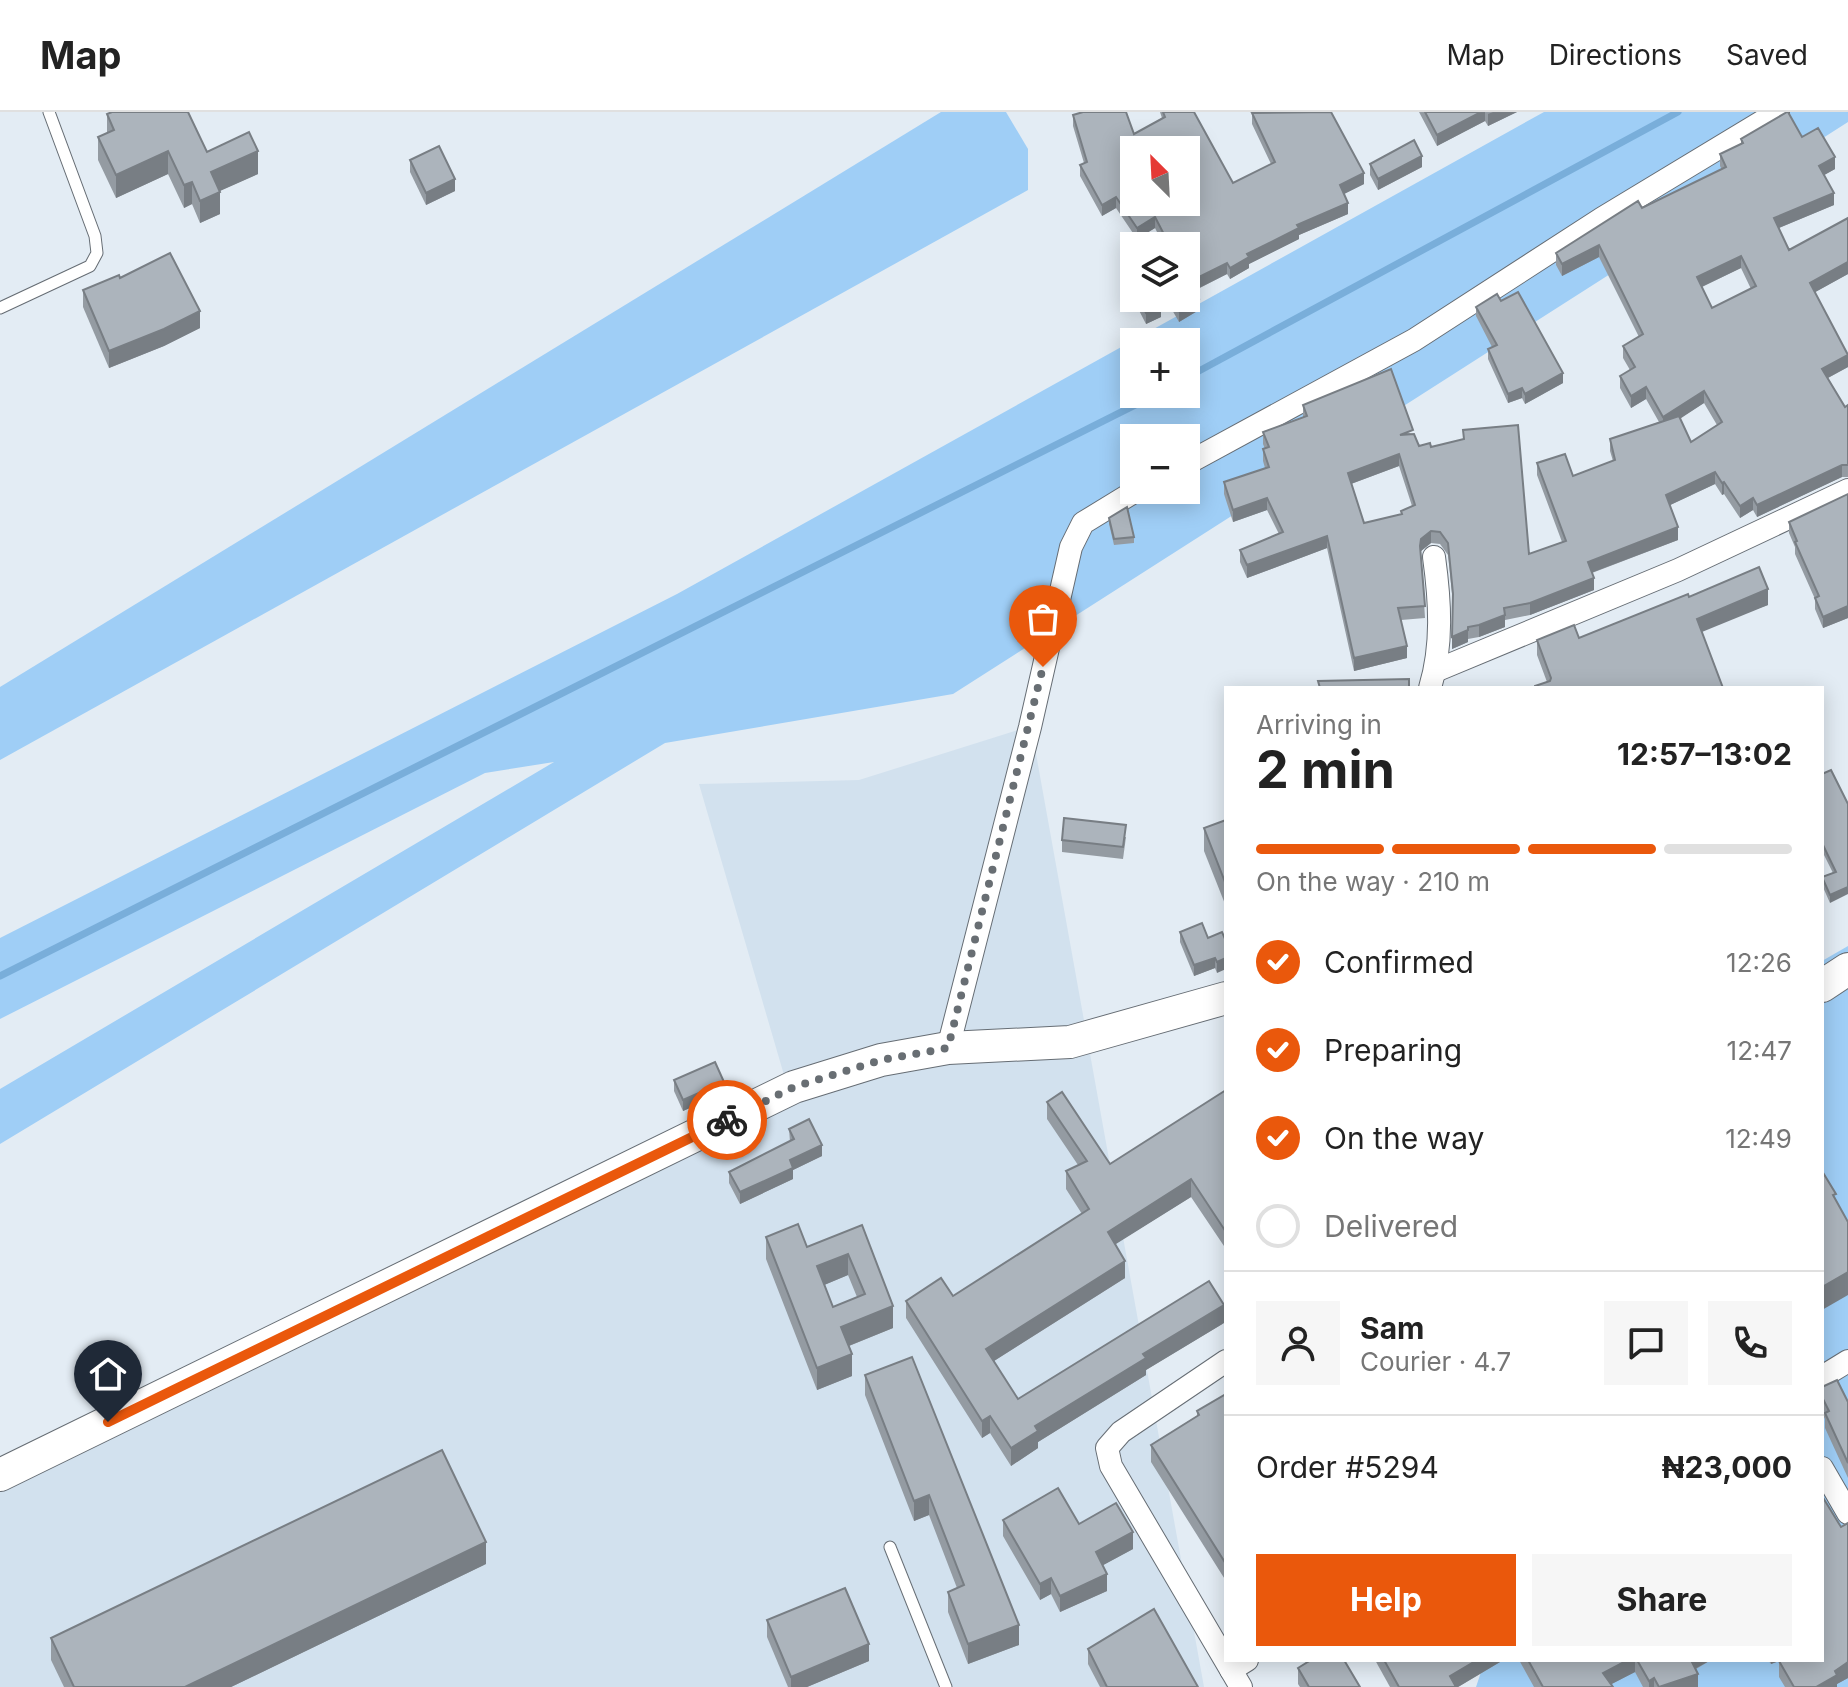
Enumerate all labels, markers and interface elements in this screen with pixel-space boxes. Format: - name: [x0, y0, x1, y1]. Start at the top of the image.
- text: Map: [40, 32, 121, 78]
- text: Map: [1446, 38, 1505, 72]
- text: Directions: [1549, 38, 1682, 72]
- text: Saved: [1726, 38, 1808, 72]
- north arrow: [1120, 136, 1200, 216]
- map controls: [1120, 136, 1200, 504]
- button: layers: [1120, 232, 1200, 312]
- button: +: [1120, 328, 1200, 408]
- button: −: [1120, 424, 1200, 504]
- pin: [1009, 585, 1077, 667]
- icon: bag: [1021, 597, 1065, 641]
- text: Arriving in: [1256, 709, 1382, 740]
- text: 12:57–13:02: [1617, 736, 1792, 772]
- text: 2 min: [1256, 738, 1395, 801]
- text: On the way · 210 m: [1256, 866, 1490, 897]
- icon: check: [1256, 940, 1300, 984]
- text: Confirmed: [1324, 944, 1474, 980]
- text: 12:26: [1726, 947, 1792, 978]
- icon: check: [1256, 1028, 1300, 1072]
- text: Preparing: [1324, 1032, 1462, 1068]
- text: 12:47: [1727, 1035, 1792, 1066]
- courier: [687, 1080, 767, 1160]
- icon: bike: [705, 1098, 749, 1142]
- icon: check: [1256, 1116, 1300, 1160]
- text: On the way: [1324, 1120, 1484, 1156]
- text: 12:49: [1725, 1123, 1792, 1154]
- text: Delivered: [1324, 1208, 1458, 1244]
- button: person: [1256, 1301, 1340, 1385]
- button: chat: [1604, 1301, 1688, 1385]
- button: phone: [1708, 1301, 1792, 1385]
- text: Sam: [1360, 1310, 1424, 1346]
- pin: [74, 1340, 142, 1422]
- text: Courier · 4.7: [1360, 1346, 1511, 1377]
- icon: home: [86, 1352, 130, 1396]
- text: Order #5294: [1256, 1449, 1439, 1485]
- text: ₦23,000: [1662, 1449, 1792, 1485]
- button: Help: [1256, 1554, 1516, 1646]
- button: Share: [1532, 1554, 1792, 1646]

